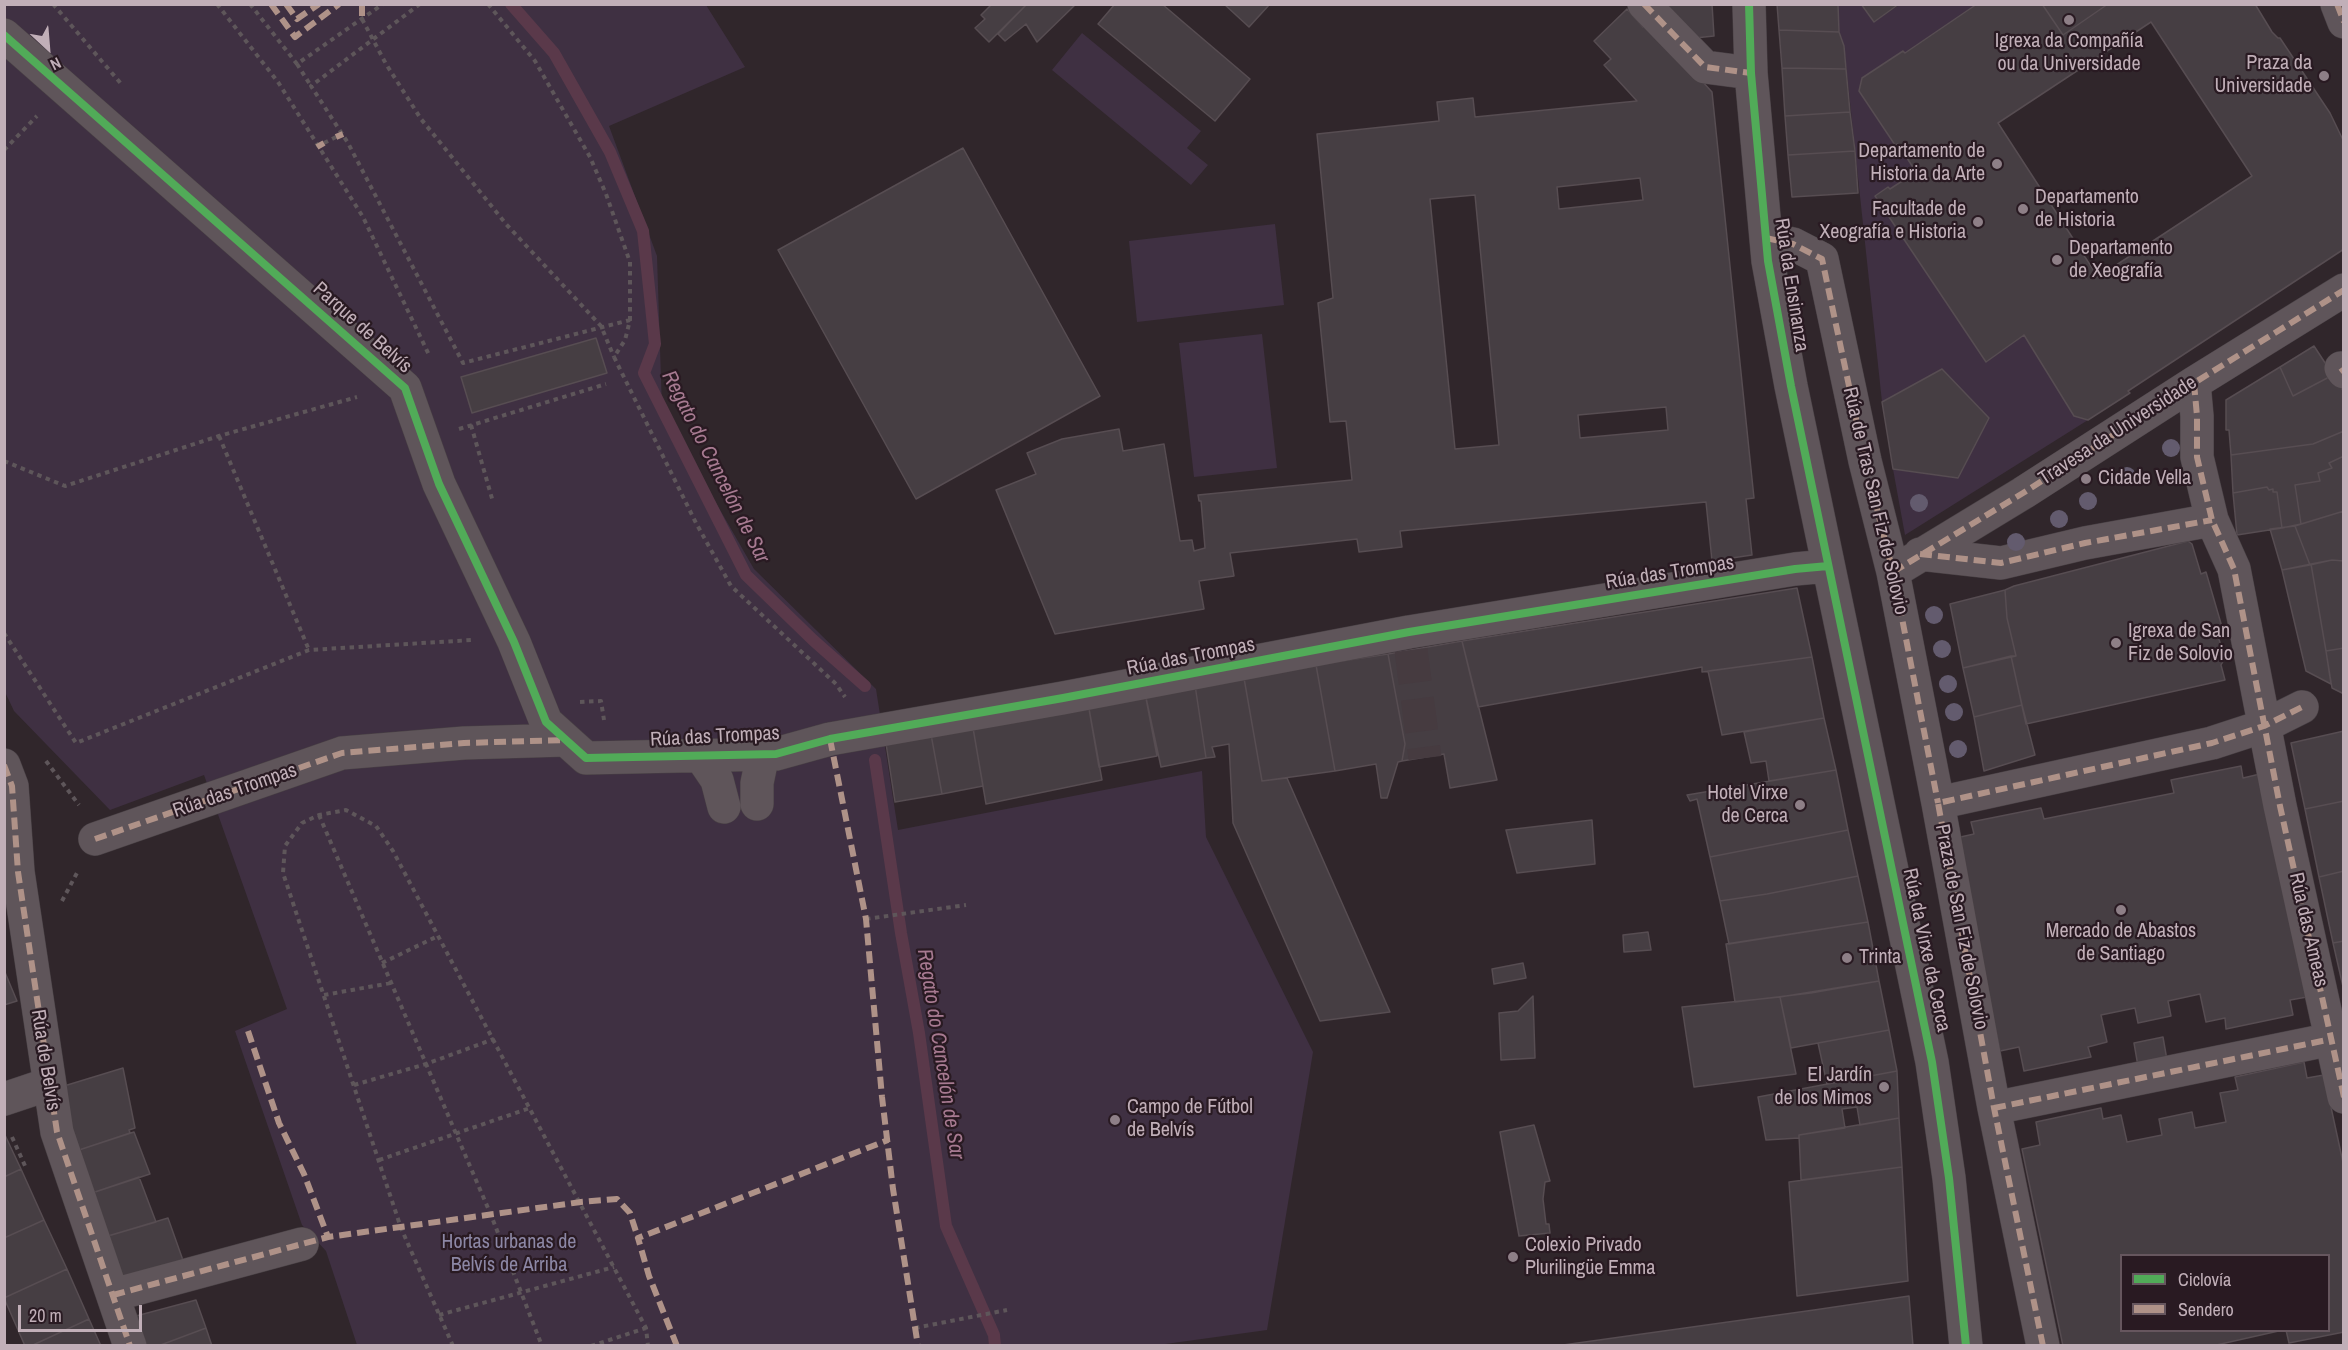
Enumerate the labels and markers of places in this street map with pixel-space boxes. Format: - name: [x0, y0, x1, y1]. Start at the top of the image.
- marker: Igrexa da Compañía ou da Universidade: [2062, 13, 2076, 27]
- place label: Igrexa da Compañía ou da Universidade: [1995, 30, 2143, 77]
- place label: Praza da Universidade: [2214, 52, 2312, 99]
- marker: Praza da Universidade: [2317, 69, 2331, 83]
- place label: Departamento de Historia da Arte: [1858, 140, 1985, 187]
- marker: Departamento de Historia da Arte: [1990, 157, 2004, 171]
- place label: Departamento de Historia: [2035, 186, 2139, 233]
- place label: Facultade de Xeografía e Historia: [1820, 198, 1966, 245]
- marker: Departamento de Historia: [2016, 202, 2030, 216]
- marker: Facultade de Xeografía e Historia: [1971, 215, 1985, 229]
- place label: Departamento de Xeografía: [2069, 237, 2173, 284]
- marker: Departamento de Xeografía: [2050, 253, 2064, 267]
- place label: Cidade Vella: [2098, 467, 2191, 491]
- marker: Cidade Vella: [2079, 472, 2093, 486]
- place label: Igrexa de San Fiz de Solovio: [2128, 620, 2233, 667]
- marker: Igrexa de San Fiz de Solovio: [2109, 636, 2123, 650]
- place label: Hotel Virxe de Cerca: [1707, 782, 1788, 829]
- marker: Hotel Virxe de Cerca: [1793, 798, 1807, 812]
- marker: Mercado de Abastos de Santiago: [2114, 903, 2128, 917]
- place label: Mercado de Abastos de Santiago: [2046, 920, 2196, 967]
- place label: Trinta: [1859, 946, 1901, 970]
- marker: Trinta: [1840, 951, 1854, 965]
- place label: El Jardín de los Mimos: [1774, 1064, 1872, 1111]
- marker: El Jardín de los Mimos: [1877, 1080, 1891, 1094]
- place label: Campo de Fútbol de Belvís: [1127, 1096, 1253, 1143]
- marker: Campo de Fútbol de Belvís: [1108, 1113, 1122, 1127]
- place label: Colexio Privado Plurilingüe Emma: [1525, 1234, 1655, 1281]
- marker: Colexio Privado Plurilingüe Emma: [1506, 1250, 1520, 1264]

